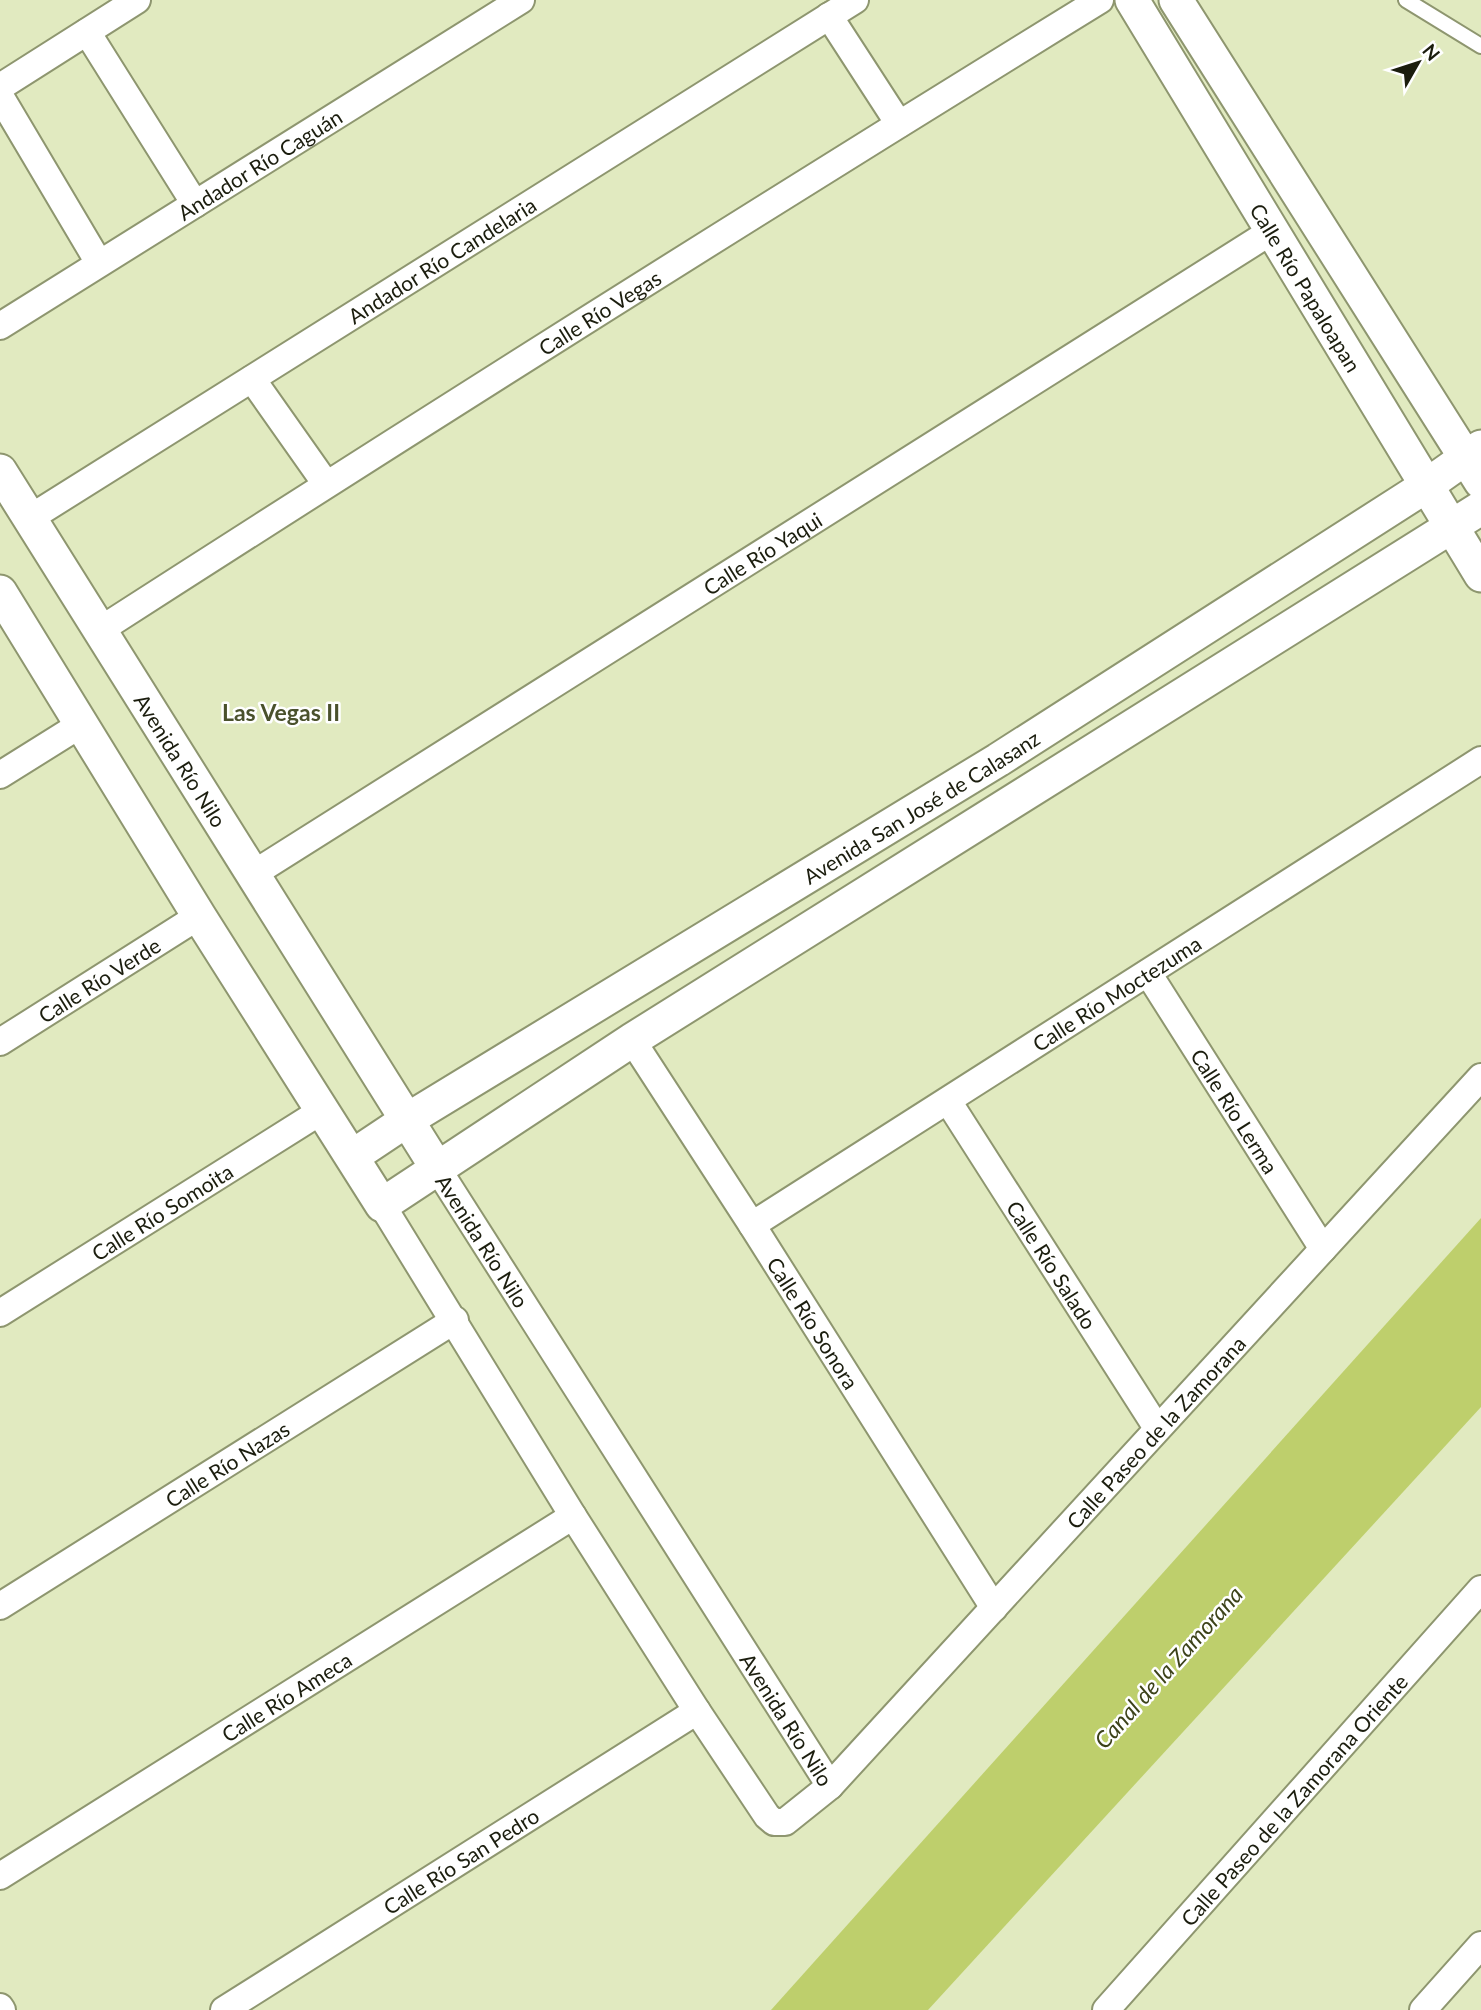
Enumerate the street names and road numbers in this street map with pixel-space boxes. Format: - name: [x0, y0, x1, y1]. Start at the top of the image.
- street label: Andador Río Caguán: [173, 103, 346, 224]
- street label: Andador Río Candelaria: [343, 191, 540, 328]
- street label: Calle Río Papaloapan: [1246, 198, 1367, 376]
- street label: Calle Río Vegas: [534, 264, 665, 360]
- street label: Calle Río Yaqui: [698, 506, 826, 599]
- street label: Avenida Río Nilo: [130, 689, 232, 831]
- street label: Avenida San José de Calasanz: [798, 725, 1044, 888]
- street label: Calle Río Moctezuma: [1027, 930, 1205, 1056]
- street label: Calle Río Verde: [33, 932, 164, 1027]
- street label: Calle Río Lerma: [1187, 1044, 1284, 1178]
- street label: Calle Río Somoita: [87, 1158, 237, 1265]
- street label: Avenida Río Nilo: [432, 1169, 535, 1312]
- street label: Calle Río Salado: [1002, 1196, 1103, 1333]
- street label: Calle Río Sonora: [763, 1252, 865, 1393]
- street label: Calle Paseo de la Zamorana: [1061, 1330, 1250, 1533]
- street label: Calle Río Nazas: [160, 1415, 293, 1512]
- street label: Calle Río Ameca: [217, 1646, 356, 1746]
- street label: Avenida Río Nilo: [736, 1648, 839, 1790]
- street label: Calle Paseo de la Zamorana Oriente: [1175, 1668, 1412, 1930]
- street label: Calle Río San Pedro: [378, 1802, 543, 1919]

